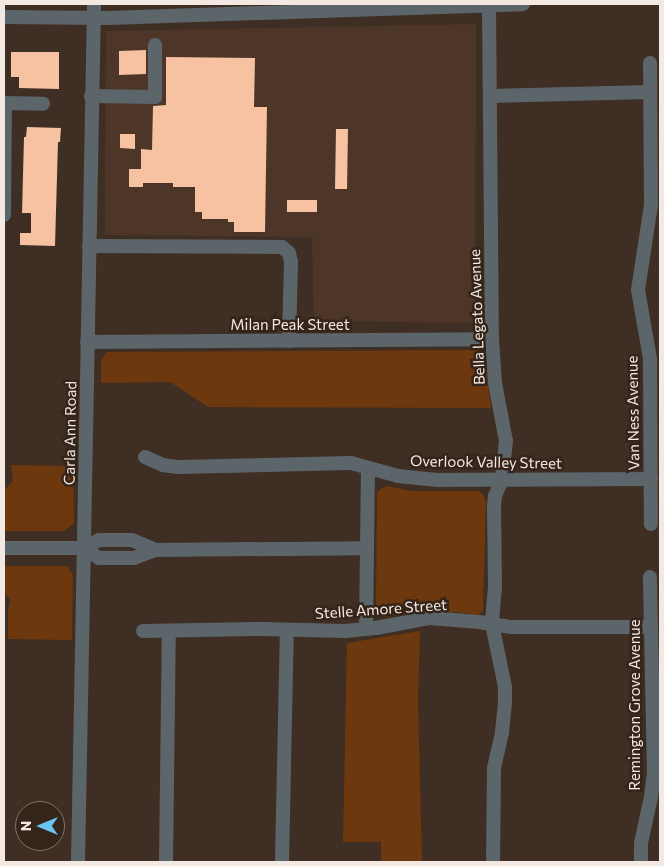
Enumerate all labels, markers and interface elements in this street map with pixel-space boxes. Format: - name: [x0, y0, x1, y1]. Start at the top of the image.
- street label: Bella Legato Avenue: [466, 249, 488, 385]
- street label: Milan Peak Street: [230, 316, 350, 334]
- street label: Van Ness Avenue: [623, 356, 643, 470]
- street label: Carla Ann Road: [60, 381, 80, 485]
- street label: Overlook Valley Street: [410, 452, 562, 472]
- street label: Stelle Amore Street: [314, 595, 448, 623]
- street label: Remington Grove Avenue: [626, 619, 644, 791]
- north arrow: [15, 801, 65, 851]
- text: N: [17, 821, 34, 831]

